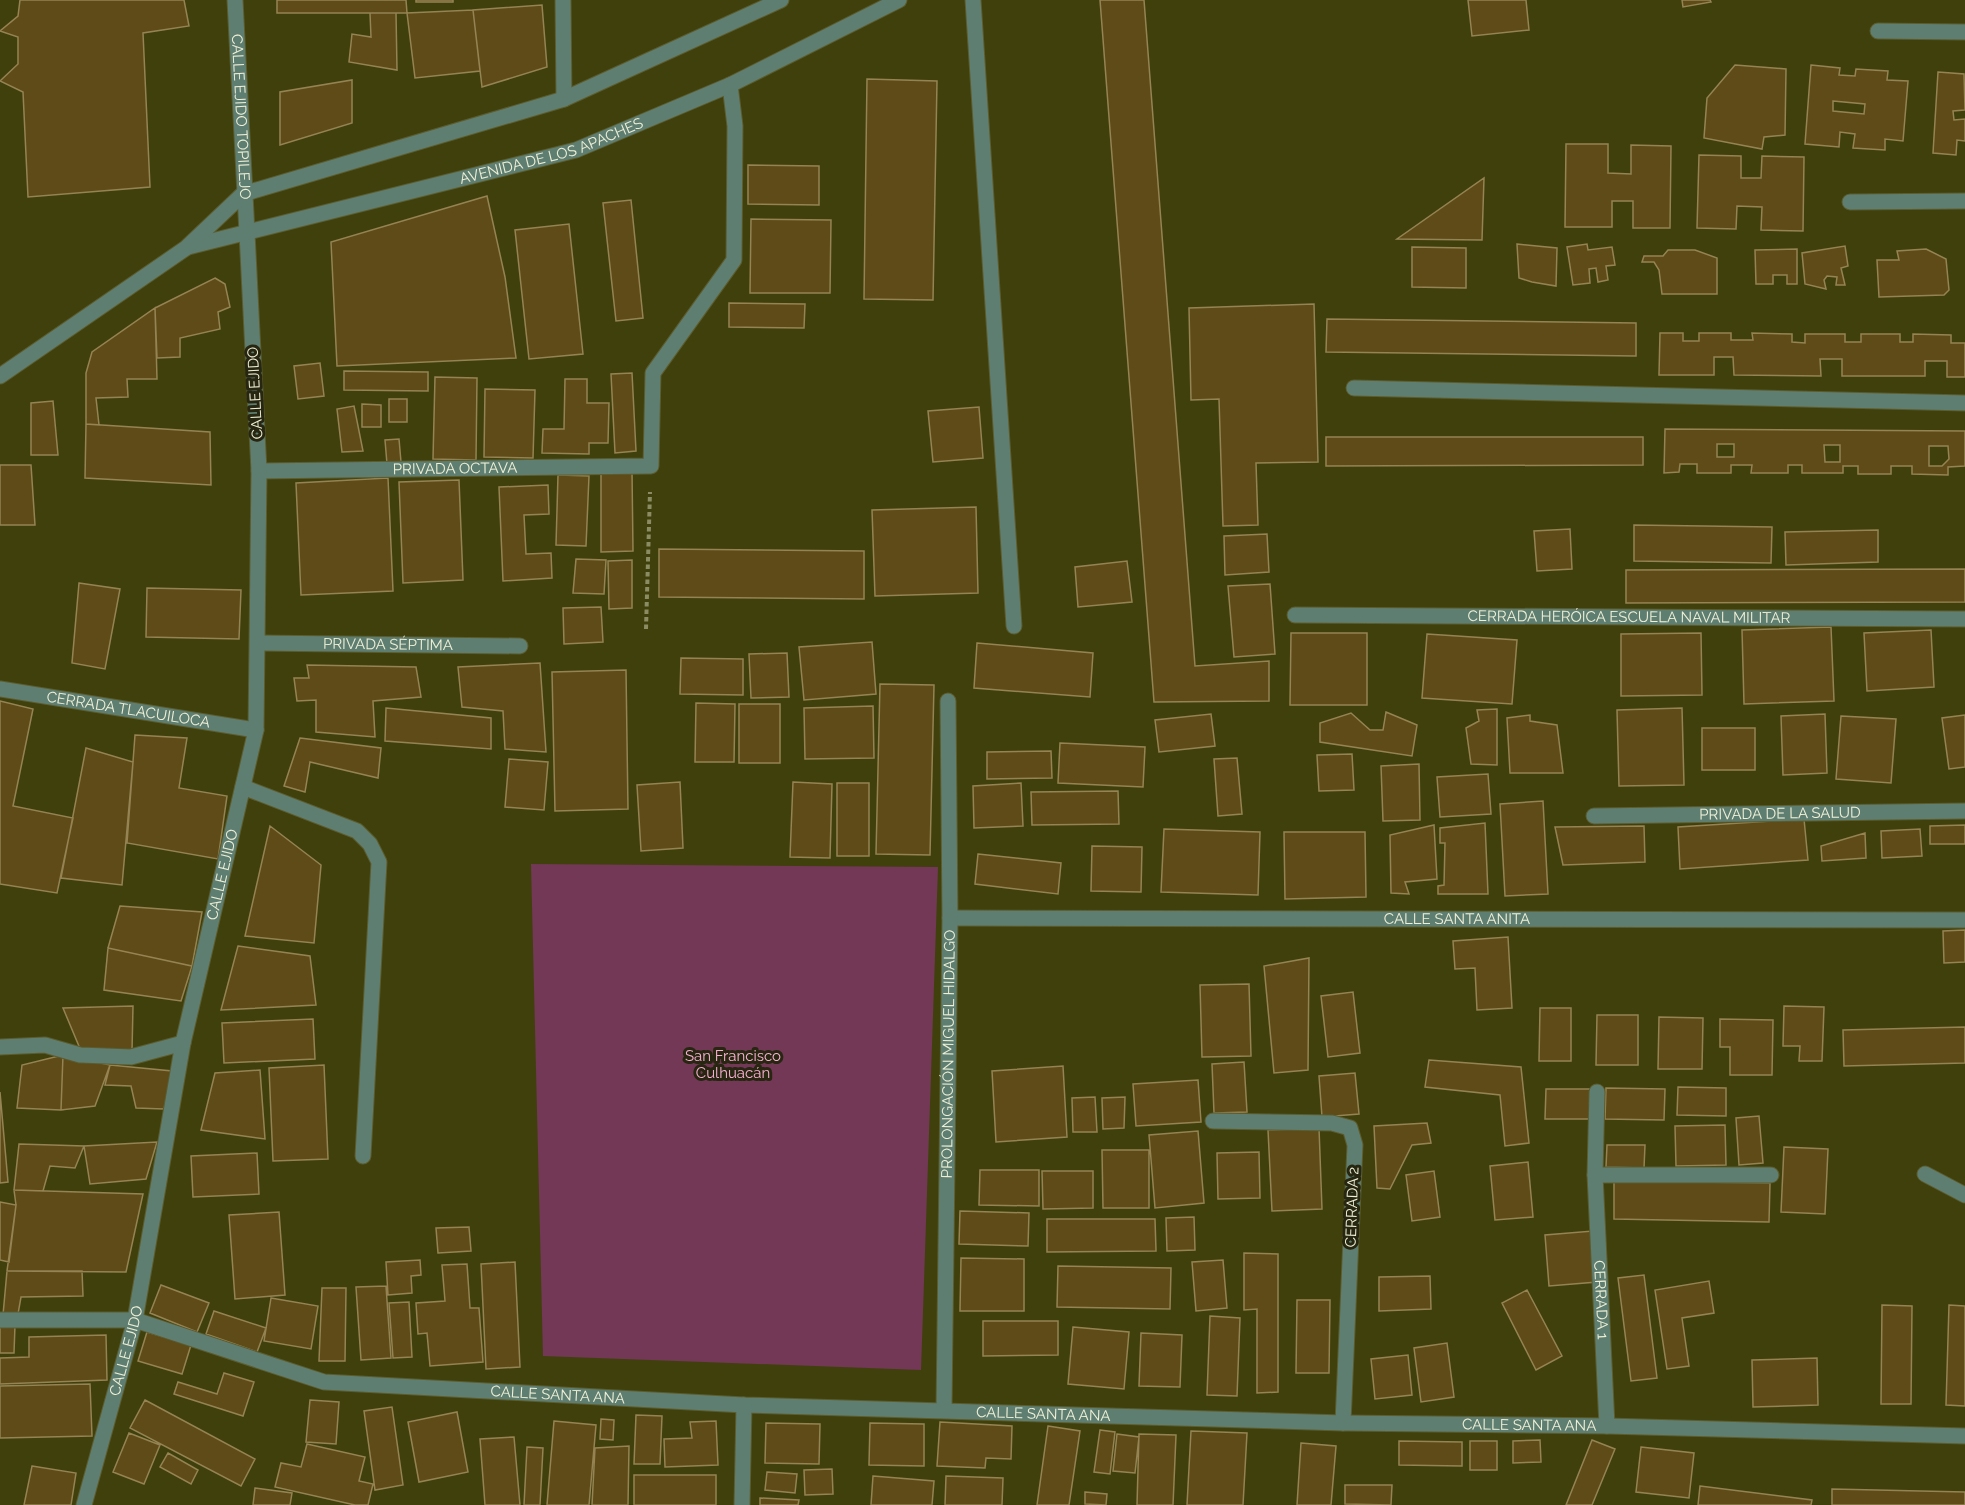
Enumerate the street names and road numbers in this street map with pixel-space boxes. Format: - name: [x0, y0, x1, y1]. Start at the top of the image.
- street label: CALLE EJIDO TOPILEJO: [228, 34, 254, 200]
- street label: AVENIDA DE LOS APACHES: [458, 114, 646, 188]
- street label: CALLE EJIDO: [244, 346, 266, 440]
- street label: PRIVADA OCTAVA: [393, 459, 517, 478]
- street label: CERRADA HERÓICA ESCUELA NAVAL MILITAR: [1468, 607, 1791, 627]
- street label: PRIVADA SÉPTIMA: [323, 635, 453, 654]
- street label: CERRADA TLACUILOCA: [45, 688, 211, 732]
- street label: PRIVADA DE LA SALUD: [1699, 803, 1861, 824]
- street label: CALLE EJIDO: [203, 827, 242, 922]
- street label: CALLE SANTA ANITA: [1384, 910, 1530, 928]
- street label: PROLONGACIÓN MIGUEL HIDALGO: [938, 930, 959, 1178]
- street label: CERRADA 2: [1342, 1166, 1362, 1248]
- street label: CERRADA 1: [1590, 1260, 1612, 1341]
- street label: CALLE EJIDO: [106, 1304, 146, 1398]
- street label: CALLE SANTA ANA: [490, 1382, 625, 1407]
- street label: CALLE SANTA ANA: [976, 1403, 1111, 1425]
- street label: CALLE SANTA ANA: [1462, 1415, 1597, 1435]

